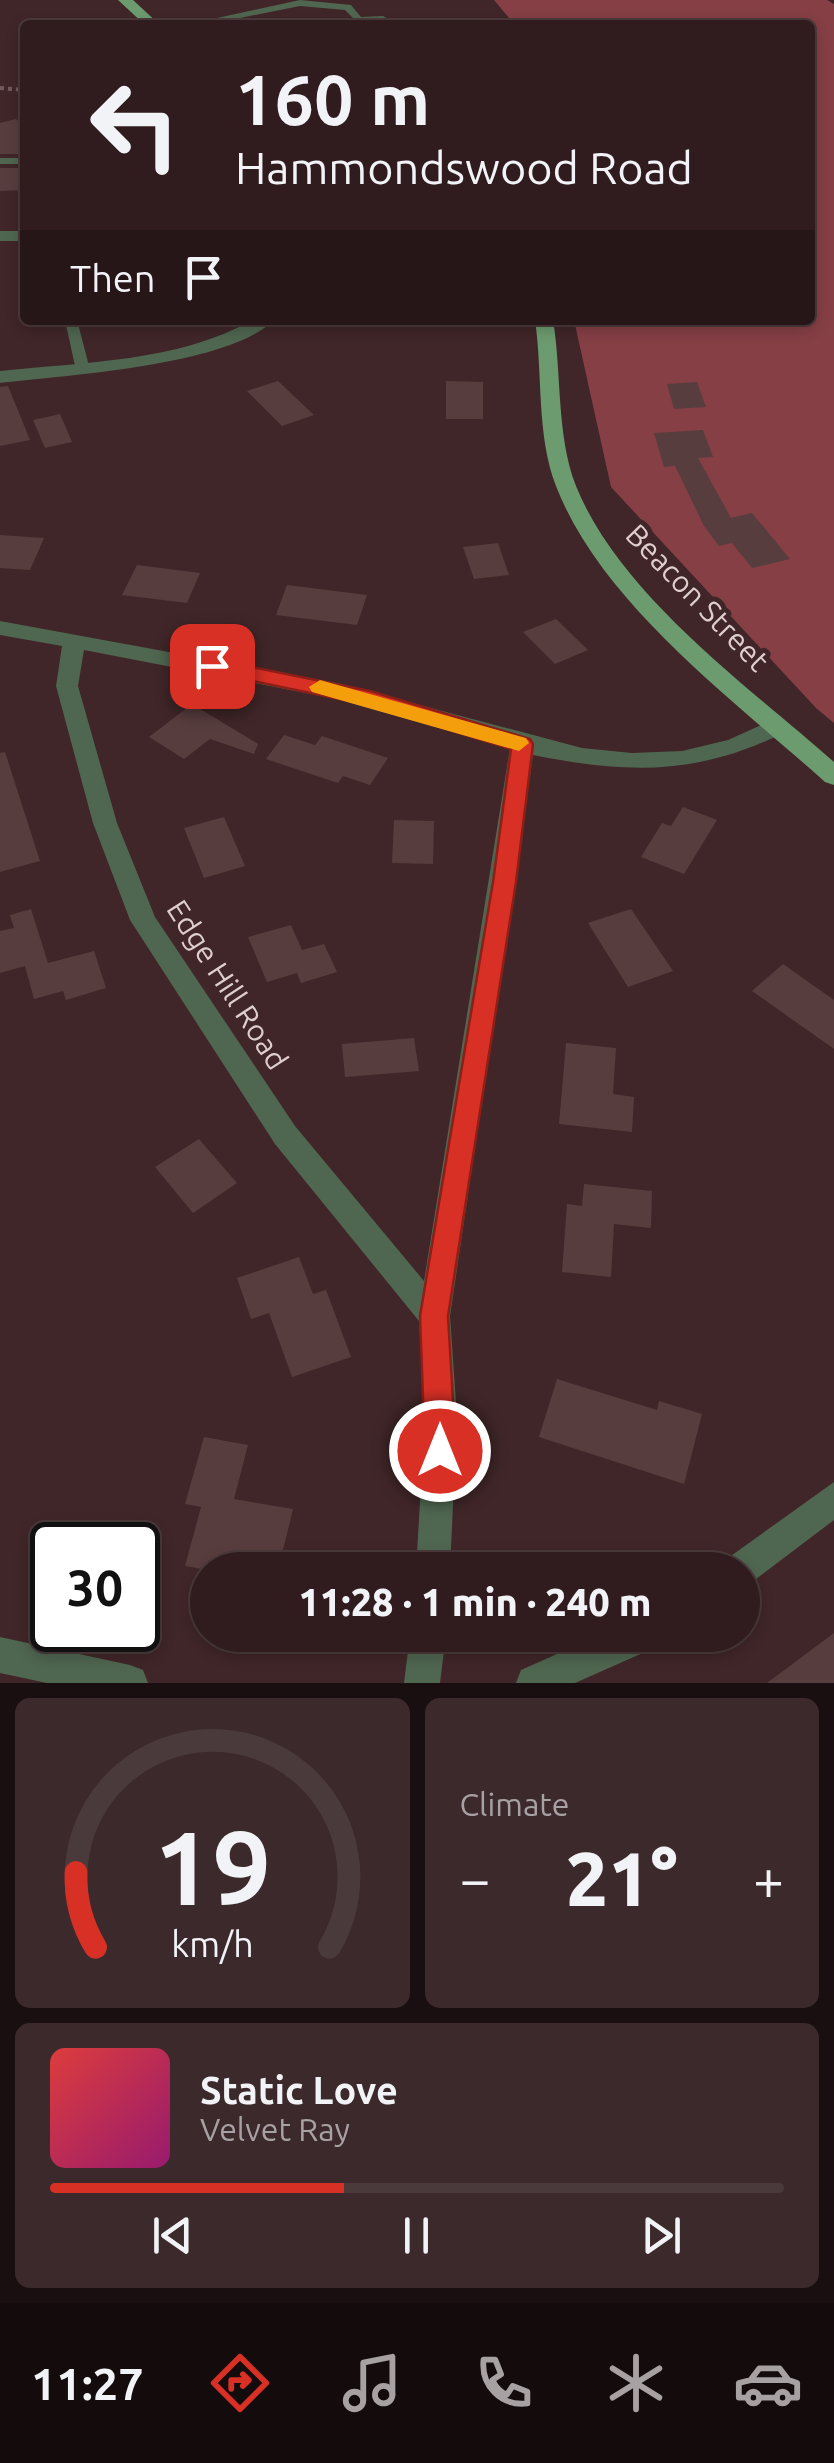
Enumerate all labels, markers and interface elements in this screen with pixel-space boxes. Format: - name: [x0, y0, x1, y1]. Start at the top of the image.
- icon: left: [70, 60, 200, 190]
- text: 160 m: [235, 60, 430, 138]
- text: Hammondswood Road: [235, 142, 693, 193]
- icon: arrive: [176, 250, 231, 305]
- text: Then: [70, 257, 156, 299]
- street label: Beacon Street: [619, 517, 776, 678]
- pin: [170, 624, 255, 709]
- icon: arrive: [185, 639, 240, 694]
- street label: Edge Hill Road: [161, 894, 295, 1075]
- position arrow: [388, 1399, 492, 1503]
- speed limit sign: 30: [30, 1522, 160, 1652]
- text: 11:28 · 1 min · 240 m: [298, 1581, 652, 1623]
- text: Climate: [460, 1786, 570, 1822]
- text: 19: [154, 1808, 271, 1925]
- text: 21°: [566, 1836, 678, 1920]
- text: −: [460, 1848, 491, 1909]
- text: +: [753, 1848, 784, 1909]
- text: km/h: [171, 1924, 254, 1964]
- text: Static Love: [200, 2069, 398, 2111]
- text: Velvet Ray: [200, 2111, 350, 2147]
- icon: previous: [145, 2208, 200, 2263]
- icon: pause: [389, 2208, 444, 2263]
- icon: next: [634, 2208, 689, 2263]
- icon: directions: [205, 2348, 275, 2418]
- icon: music: [337, 2348, 407, 2418]
- icon: phone: [469, 2348, 539, 2418]
- icon: climate: [601, 2348, 671, 2418]
- icon: car: [733, 2348, 803, 2418]
- text: 11:27: [31, 2358, 144, 2409]

